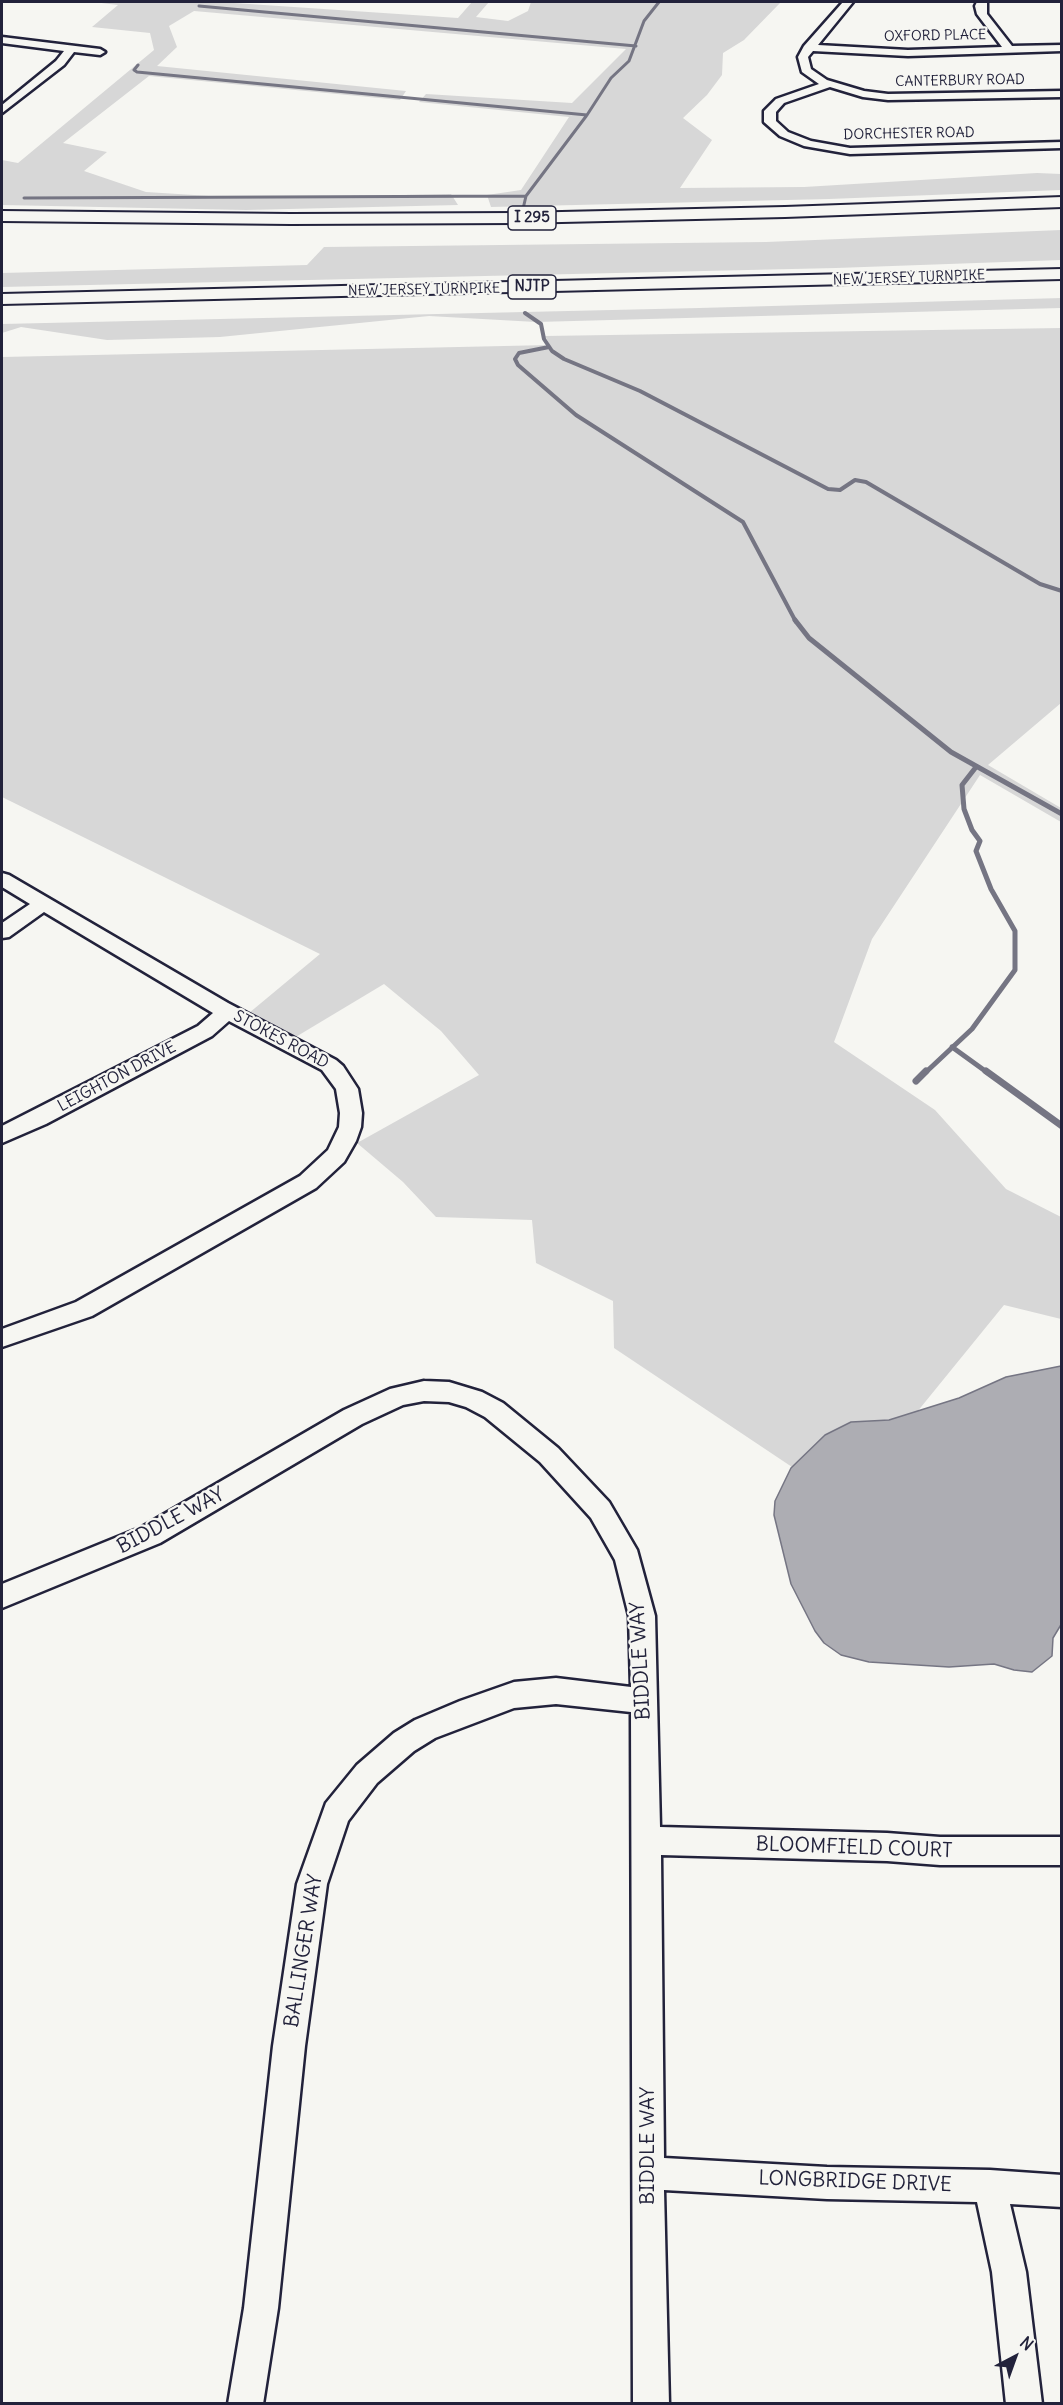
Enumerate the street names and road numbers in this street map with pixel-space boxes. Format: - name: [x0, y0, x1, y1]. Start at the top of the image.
- street label: OXFORD PLACE: [884, 27, 986, 45]
- street label: CANTERBURY ROAD: [895, 71, 1025, 91]
- street label: DORCHESTER ROAD: [843, 124, 975, 144]
- road number: I 295: [508, 206, 556, 230]
- street label: NEW JERSEY TURNPIKE: [833, 267, 985, 289]
- road number: NJTP: [508, 275, 556, 299]
- street label: NEW JERSEY TURNPIKE: [348, 280, 500, 300]
- street label: STOKES ROAD: [230, 1007, 332, 1073]
- street label: LEIGHTON DRIVE: [55, 1038, 179, 1116]
- street label: BIDDLE WAY: [113, 1483, 229, 1559]
- street label: BIDDLE WAY: [626, 1601, 656, 1721]
- street label: BLOOMFIELD COURT: [755, 1833, 953, 1863]
- street label: BALLINGER WAY: [280, 1873, 328, 2029]
- street label: BIDDLE WAY: [636, 2087, 660, 2205]
- street label: LONGBRIDGE DRIVE: [758, 2167, 952, 2197]

